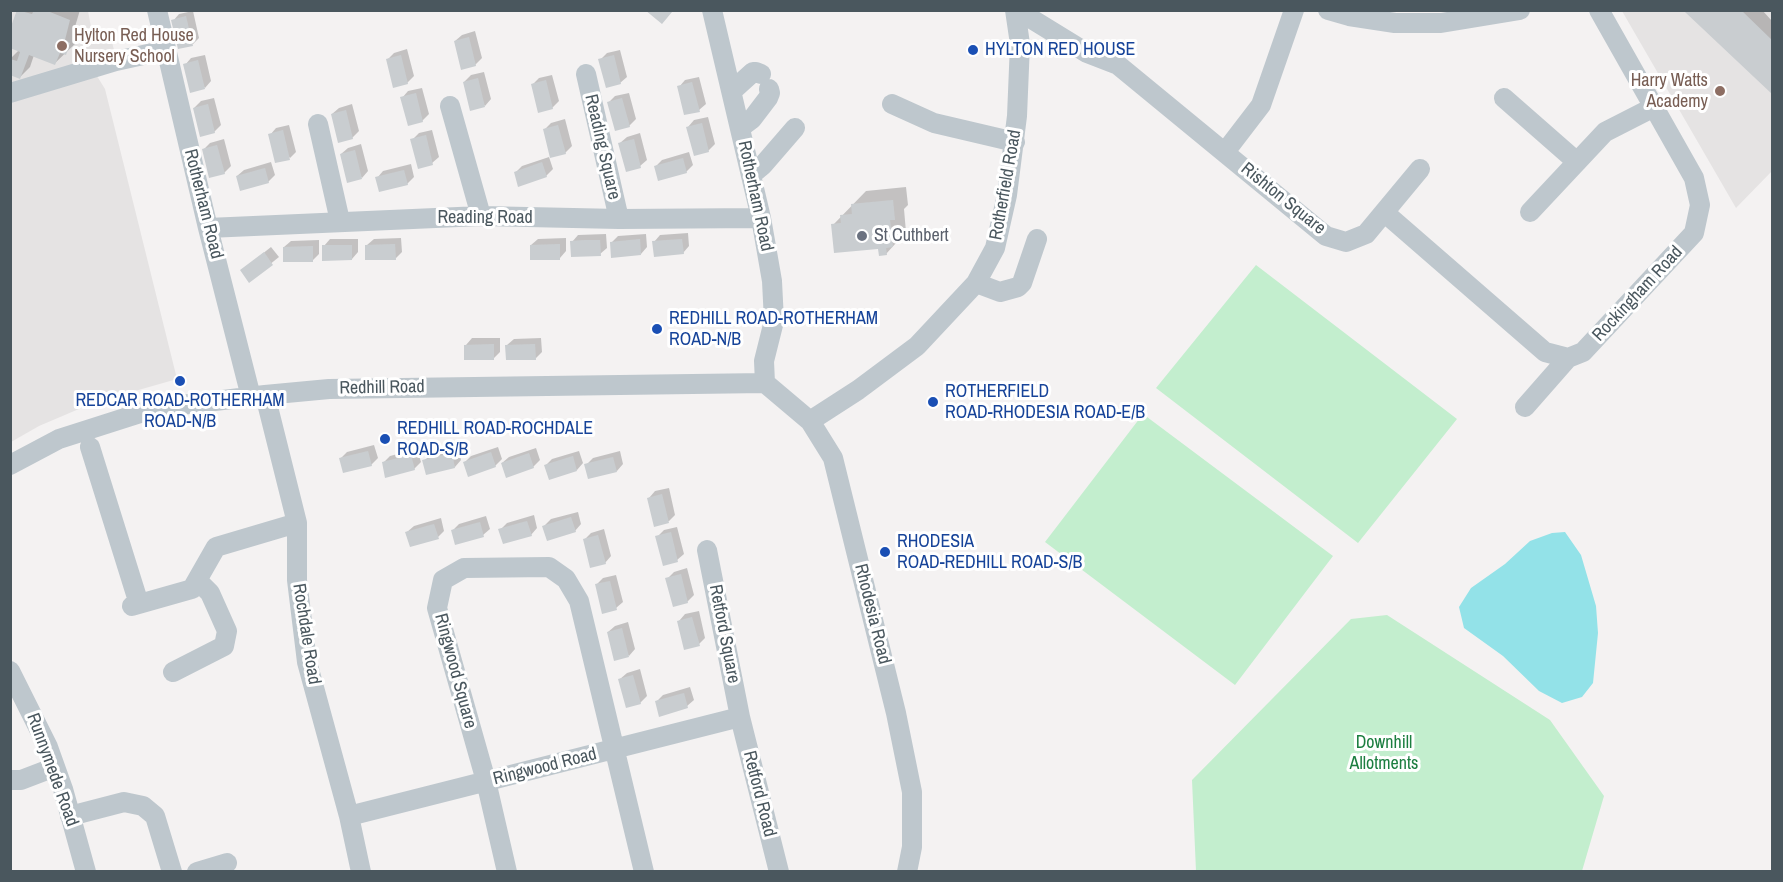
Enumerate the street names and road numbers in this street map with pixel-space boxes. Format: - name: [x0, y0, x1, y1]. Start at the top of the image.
- street label: Reading Square: [579, 92, 625, 202]
- street label: Rotherfield Road: [986, 128, 1026, 242]
- street label: Rotherham Road: [733, 139, 777, 253]
- street label: Rotherham Road: [179, 147, 227, 261]
- street label: Rishton Square: [1236, 158, 1330, 240]
- street label: Reading Road: [437, 207, 533, 229]
- street label: Rockingham Road: [1588, 242, 1688, 346]
- street label: Redhill Road: [339, 376, 425, 400]
- street label: Rhodesia Road: [849, 562, 895, 666]
- street label: Rochdale Road: [287, 582, 325, 686]
- street label: Retford Square: [704, 583, 744, 685]
- street label: Ringwood Square: [429, 611, 481, 731]
- street label: Runnymede Road: [22, 710, 82, 830]
- street label: Ringwood Road: [491, 744, 599, 790]
- street label: Retford Road: [738, 749, 780, 839]

